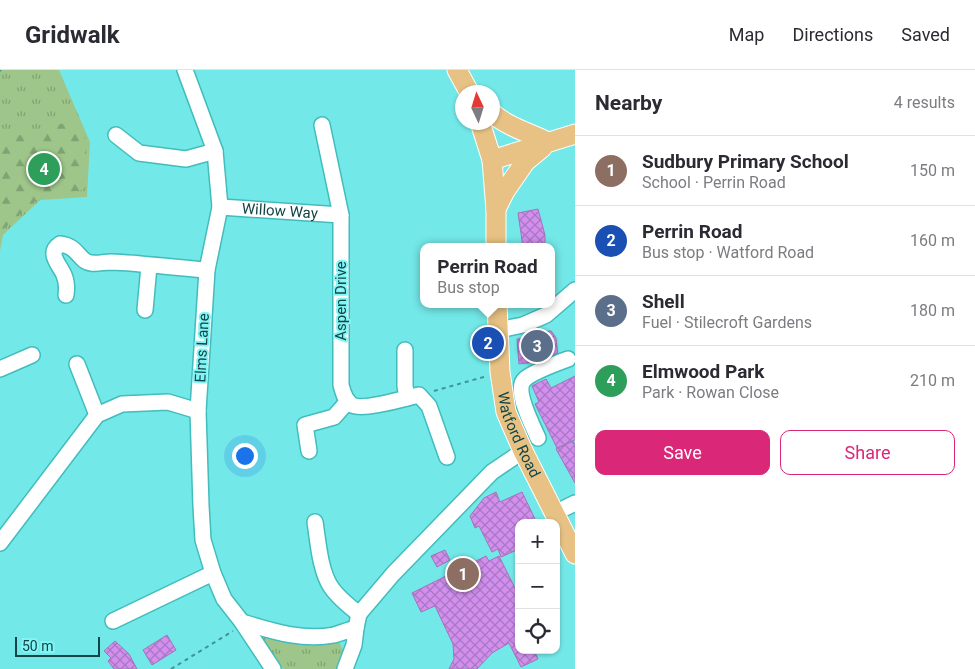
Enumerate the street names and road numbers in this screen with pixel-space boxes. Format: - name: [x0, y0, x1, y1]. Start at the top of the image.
- street label: Willow Way: [241, 199, 318, 222]
- street label: Aspen Drive: [332, 261, 350, 341]
- street label: Elms Lane: [191, 313, 213, 383]
- street label: Watford Road: [494, 391, 544, 481]

